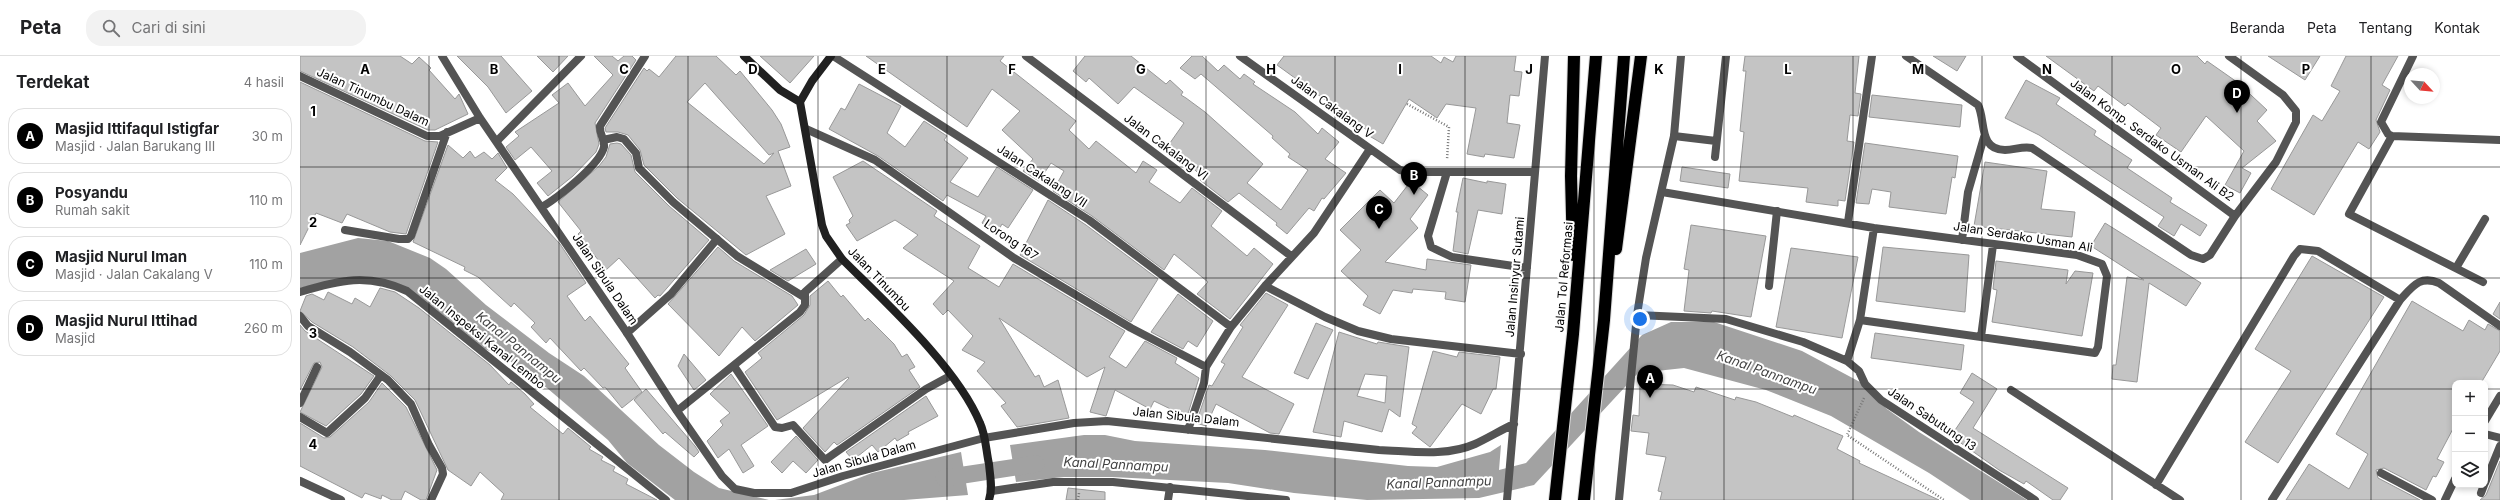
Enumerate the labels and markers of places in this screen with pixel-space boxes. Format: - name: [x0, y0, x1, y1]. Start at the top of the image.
- pin: D: [2224, 80, 2250, 113]
- pin: B: [1401, 162, 1427, 195]
- pin: C: [1366, 196, 1392, 229]
- pin: A: [1637, 365, 1663, 398]

